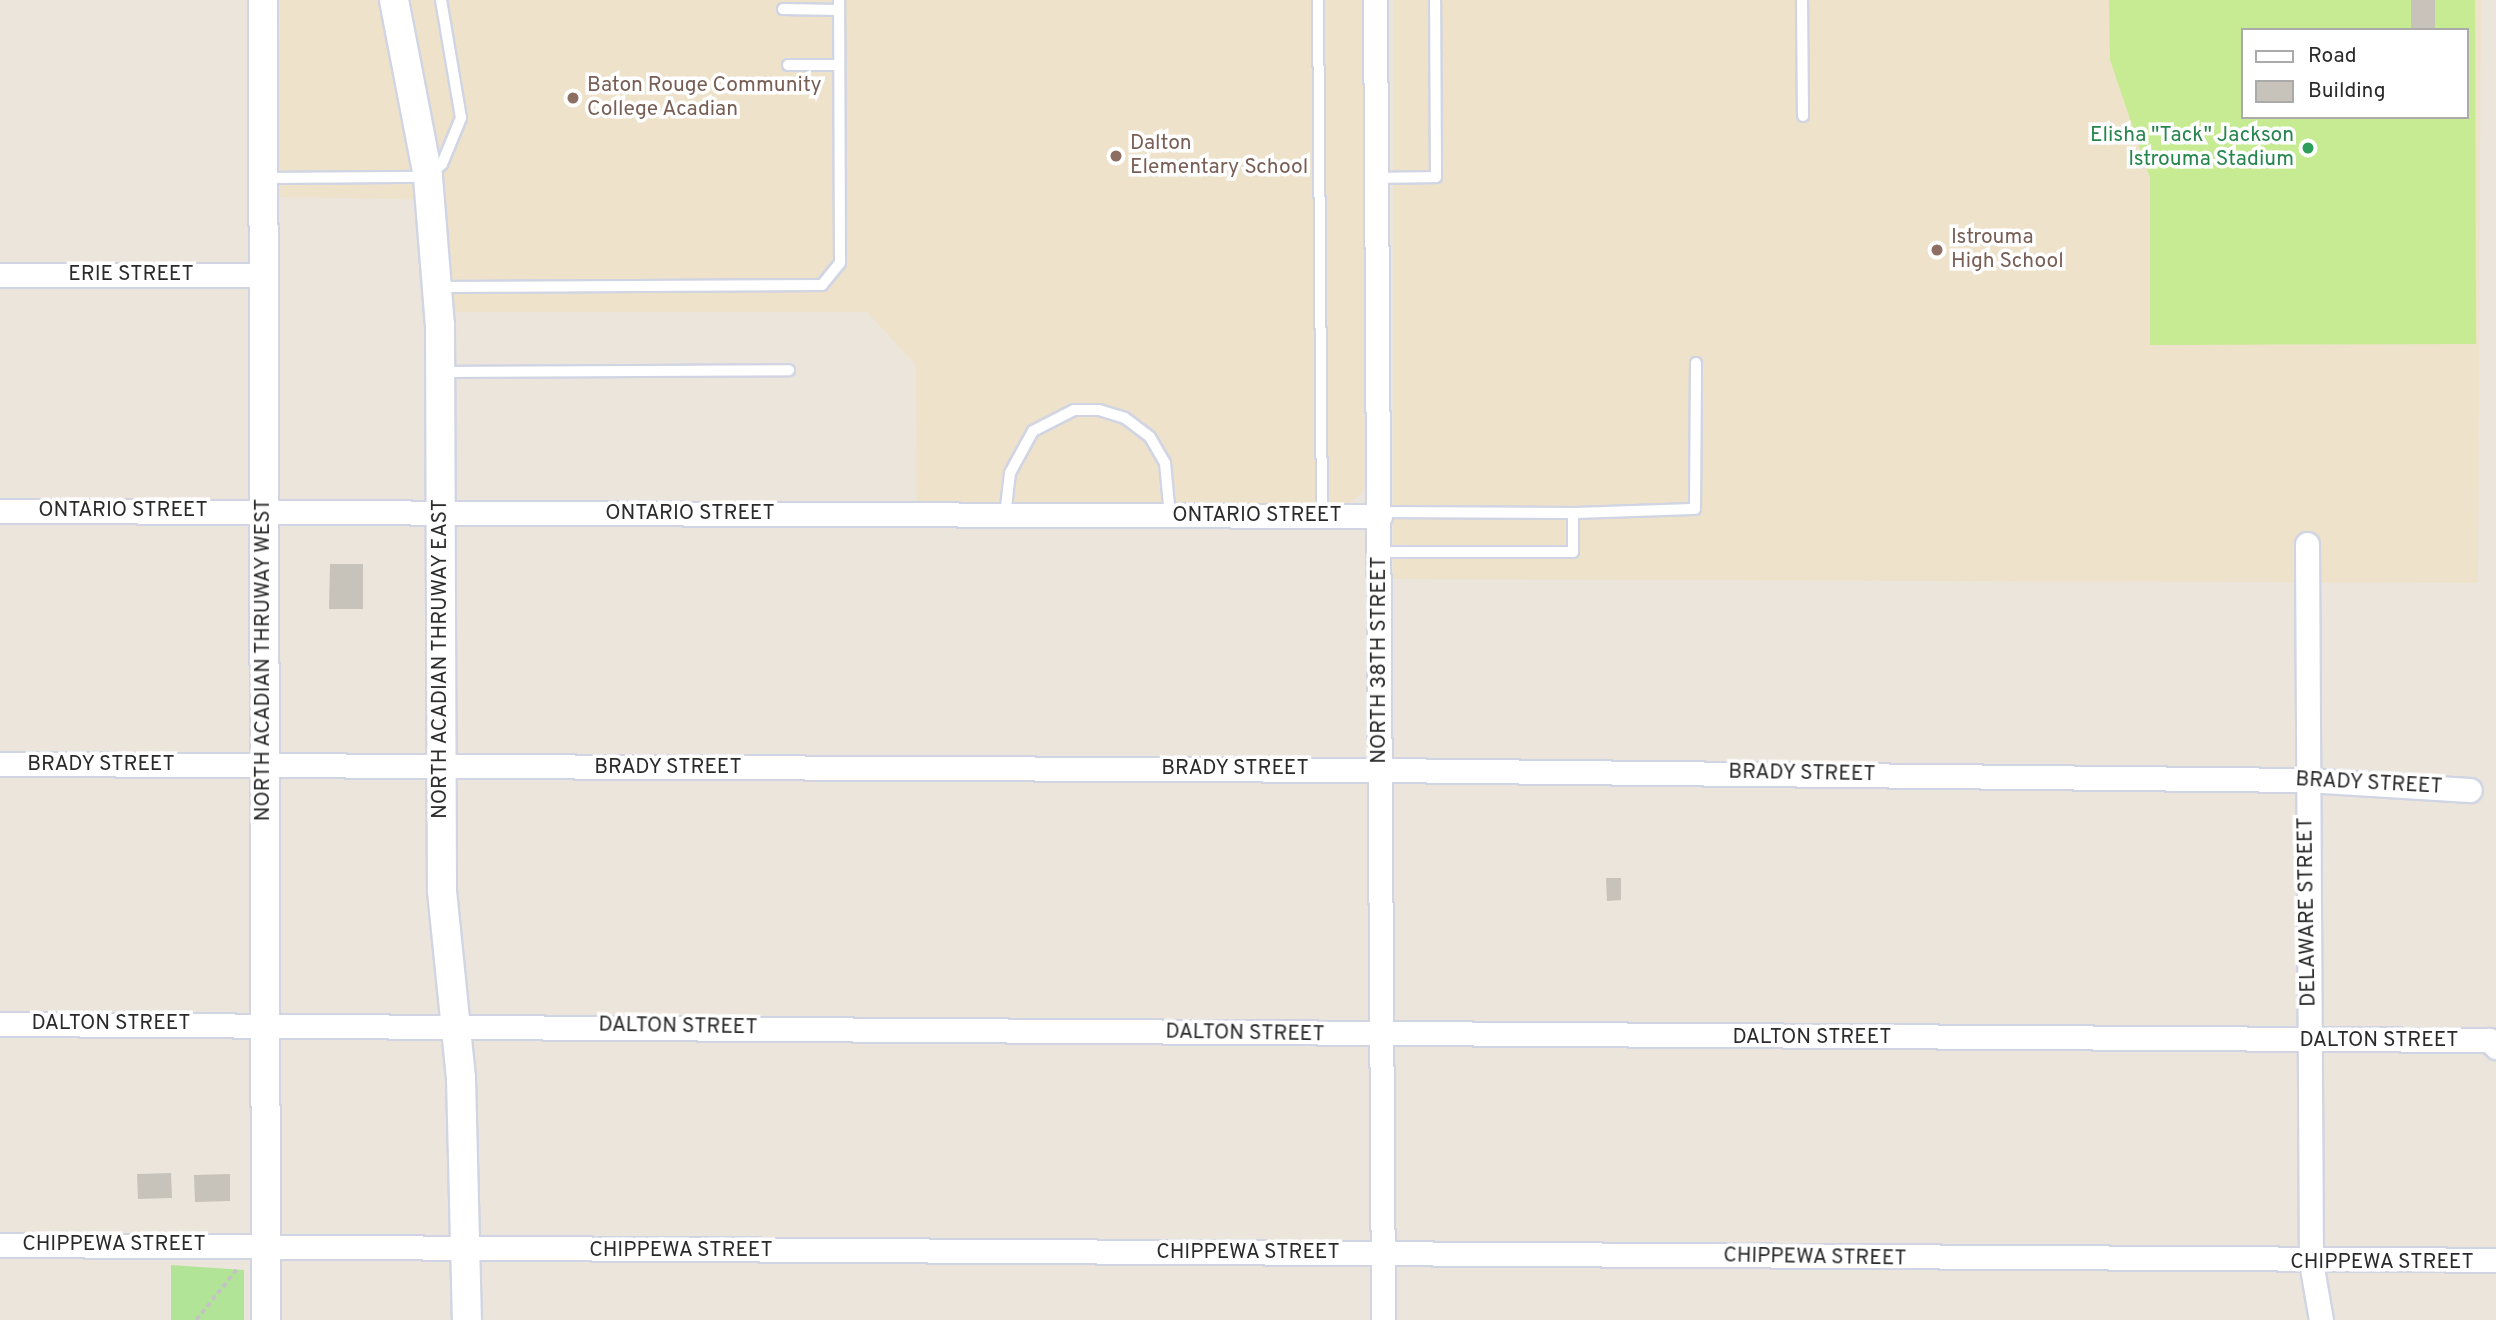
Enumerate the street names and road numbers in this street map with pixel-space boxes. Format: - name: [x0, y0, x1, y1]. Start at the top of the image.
- street label: ERIE STREET: [68, 262, 194, 288]
- street label: NORTH ACADIAN THRUWAY WEST: [251, 497, 277, 823]
- street label: ONTARIO STREET: [38, 498, 208, 524]
- street label: NORTH ACADIAN THRUWAY EAST: [428, 498, 454, 820]
- street label: ONTARIO STREET: [605, 501, 775, 527]
- street label: ONTARIO STREET: [1172, 503, 1342, 529]
- street label: NORTH 38TH STREET: [1367, 556, 1393, 764]
- street label: BRADY STREET: [27, 752, 175, 778]
- street label: BRADY STREET: [594, 755, 742, 781]
- street label: BRADY STREET: [1161, 756, 1309, 782]
- street label: BRADY STREET: [1728, 760, 1876, 788]
- street label: BRADY STREET: [2294, 768, 2444, 800]
- street label: DELAWARE STREET: [2294, 817, 2322, 1007]
- street label: DALTON STREET: [31, 1011, 191, 1037]
- street label: DALTON STREET: [598, 1013, 758, 1041]
- street label: DALTON STREET: [1165, 1020, 1325, 1048]
- street label: DALTON STREET: [1732, 1025, 1892, 1051]
- street label: DALTON STREET: [2299, 1028, 2459, 1054]
- street label: CHIPPEWA STREET: [22, 1232, 206, 1258]
- street label: CHIPPEWA STREET: [589, 1238, 773, 1264]
- street label: CHIPPEWA STREET: [1156, 1240, 1340, 1266]
- street label: CHIPPEWA STREET: [1723, 1244, 1907, 1272]
- street label: CHIPPEWA STREET: [2290, 1250, 2474, 1276]

